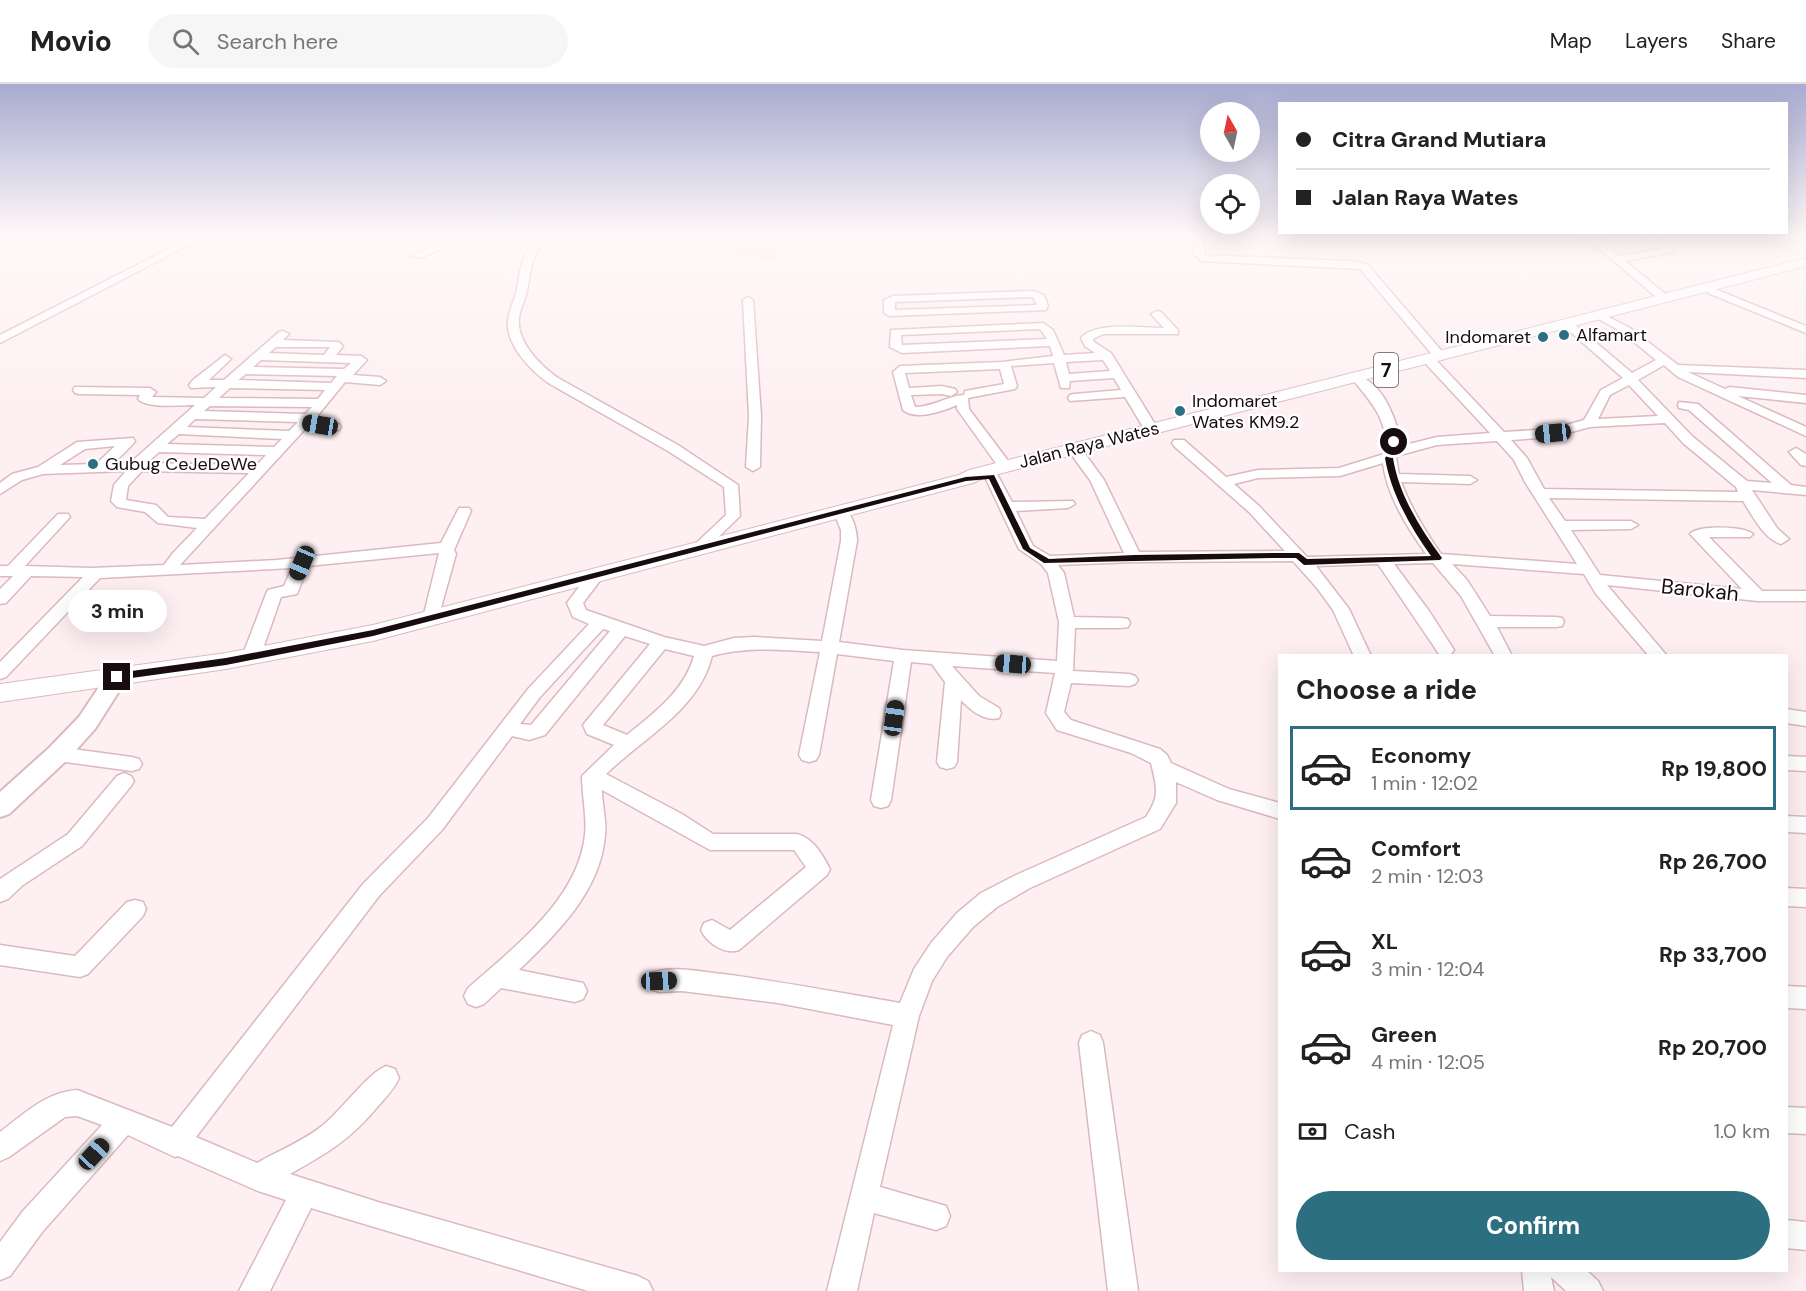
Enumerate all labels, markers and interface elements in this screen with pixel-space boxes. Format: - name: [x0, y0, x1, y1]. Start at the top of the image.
- search box: [148, 14, 568, 68]
- text: Movio: [30, 23, 112, 60]
- icon: search: [169, 25, 202, 58]
- text: Search here: [217, 27, 338, 56]
- text: Map: [1550, 27, 1592, 55]
- text: Layers: [1625, 27, 1688, 55]
- text: Share: [1721, 27, 1776, 55]
- north arrow: [1200, 102, 1260, 162]
- map controls: [1200, 102, 1260, 234]
- text: Citra Grand Mutiara: [1332, 125, 1546, 154]
- button: locate: [1200, 174, 1260, 234]
- text: Jalan Raya Wates: [1332, 183, 1519, 212]
- place label: Alfamart: [1576, 323, 1647, 347]
- place label: Indomaret: [1445, 325, 1531, 349]
- marker: Alfamart: [1557, 328, 1571, 342]
- marker: Indomaret: [1536, 330, 1550, 344]
- road number: 7: [1374, 353, 1398, 387]
- place label: Indomaret Wates KM9.2: [1192, 389, 1299, 434]
- marker: Indomaret Wates KM9.2: [1173, 404, 1187, 418]
- car: [301, 413, 339, 437]
- street label: Jalan Raya Wates: [1016, 416, 1162, 474]
- car: [1534, 422, 1572, 444]
- route start: [1380, 428, 1407, 455]
- place label: Gubug CeJeDeWe: [105, 452, 257, 476]
- marker: Gubug CeJeDeWe: [86, 457, 100, 471]
- car: [287, 543, 317, 583]
- street label: Barokah: [1660, 572, 1740, 608]
- callout: 3 min: [68, 590, 166, 632]
- text: 3 min: [91, 598, 144, 624]
- car: [994, 654, 1032, 674]
- route end: [103, 663, 130, 690]
- text: Choose a ride: [1296, 672, 1477, 707]
- car: [883, 699, 905, 737]
- icon: car: [1299, 741, 1353, 795]
- text: Economy: [1371, 741, 1471, 770]
- text: Rp 19,800: [1661, 754, 1767, 783]
- text: 1 min · 12:02: [1371, 770, 1478, 796]
- icon: car: [1299, 834, 1353, 888]
- text: Comfort: [1371, 834, 1461, 863]
- text: Rp 26,700: [1659, 847, 1767, 876]
- text: 2 min · 12:03: [1371, 863, 1484, 889]
- icon: car: [1299, 927, 1353, 981]
- text: XL: [1371, 927, 1398, 956]
- text: Rp 33,700: [1659, 940, 1767, 969]
- text: 3 min · 12:04: [1371, 956, 1484, 982]
- car: [641, 971, 677, 991]
- icon: car: [1299, 1020, 1353, 1074]
- text: Green: [1371, 1020, 1437, 1049]
- text: Rp 20,700: [1658, 1033, 1767, 1062]
- text: 4 min · 12:05: [1371, 1049, 1485, 1075]
- icon: cash: [1296, 1115, 1329, 1148]
- text: Cash: [1344, 1117, 1395, 1146]
- text: 1.0 km: [1714, 1118, 1770, 1144]
- car: [75, 1135, 113, 1173]
- button: Confirm: [1296, 1191, 1770, 1260]

